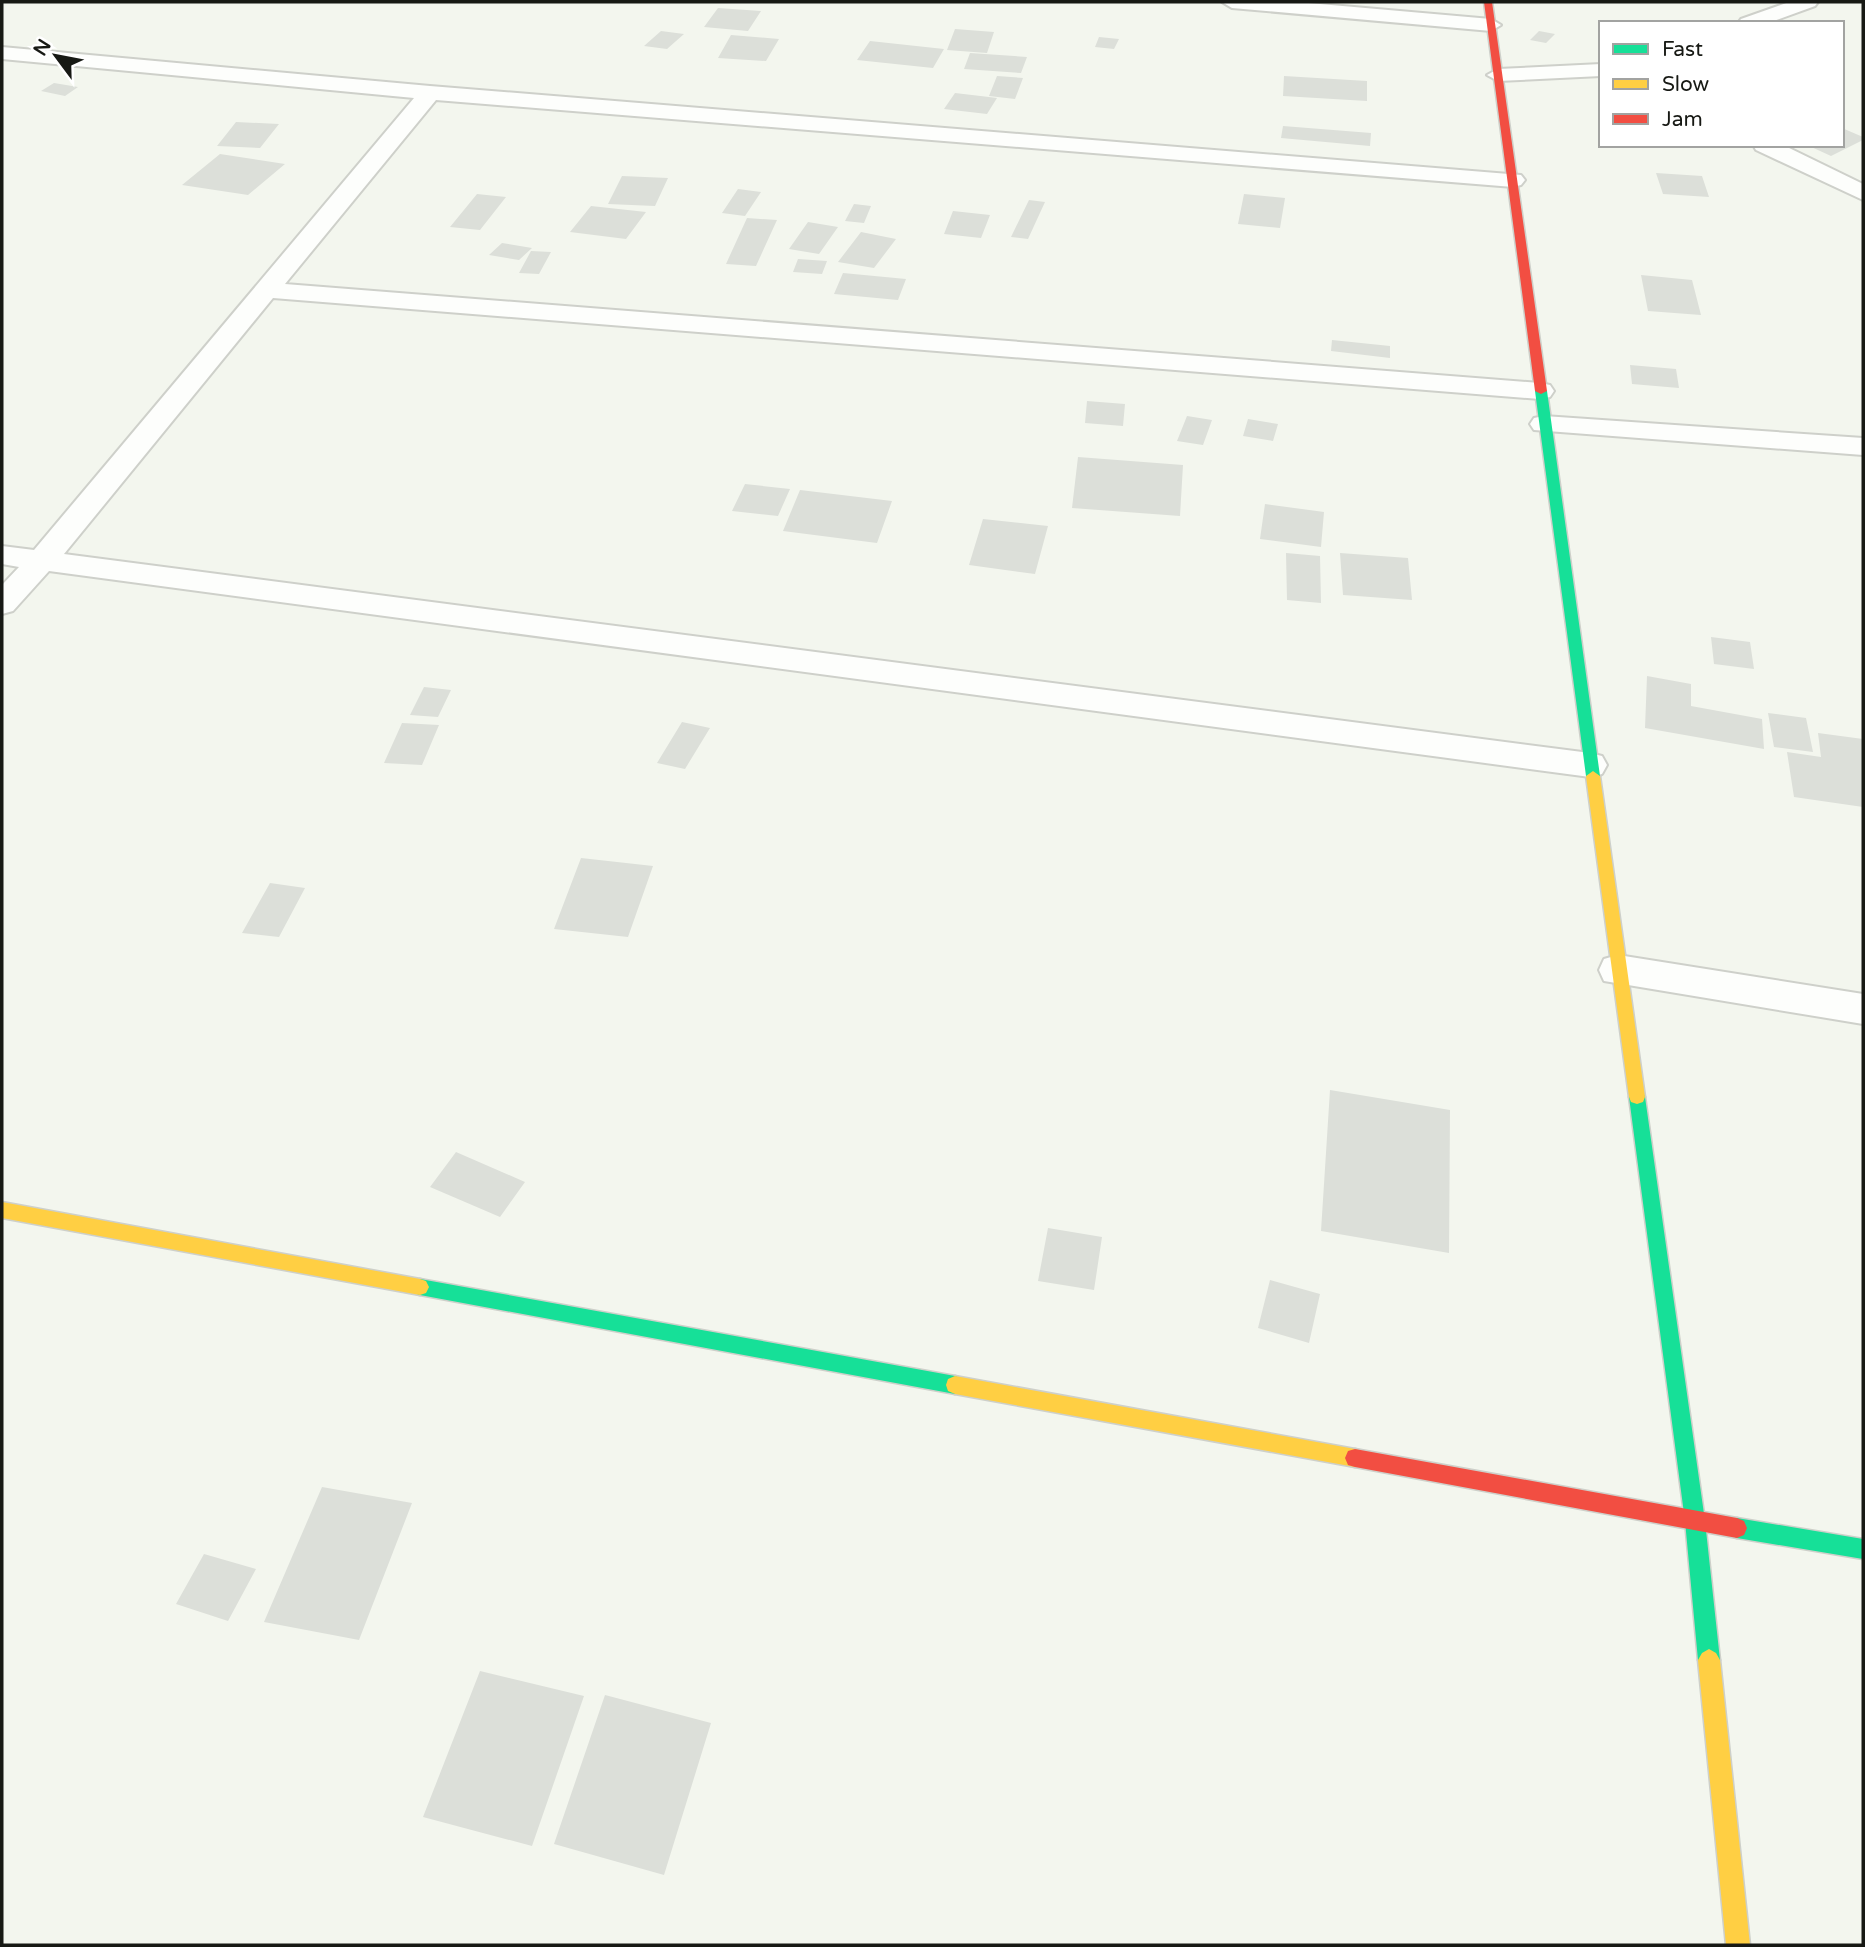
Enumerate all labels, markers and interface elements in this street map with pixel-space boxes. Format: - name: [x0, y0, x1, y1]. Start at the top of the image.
- north arrow: [21, 21, 91, 91]
- legend: [1599, 21, 1844, 147]
- text: N: [29, 35, 56, 60]
- text: Fast: [1662, 37, 1703, 62]
- text: Slow: [1662, 72, 1710, 97]
- text: Jam: [1662, 107, 1703, 132]

